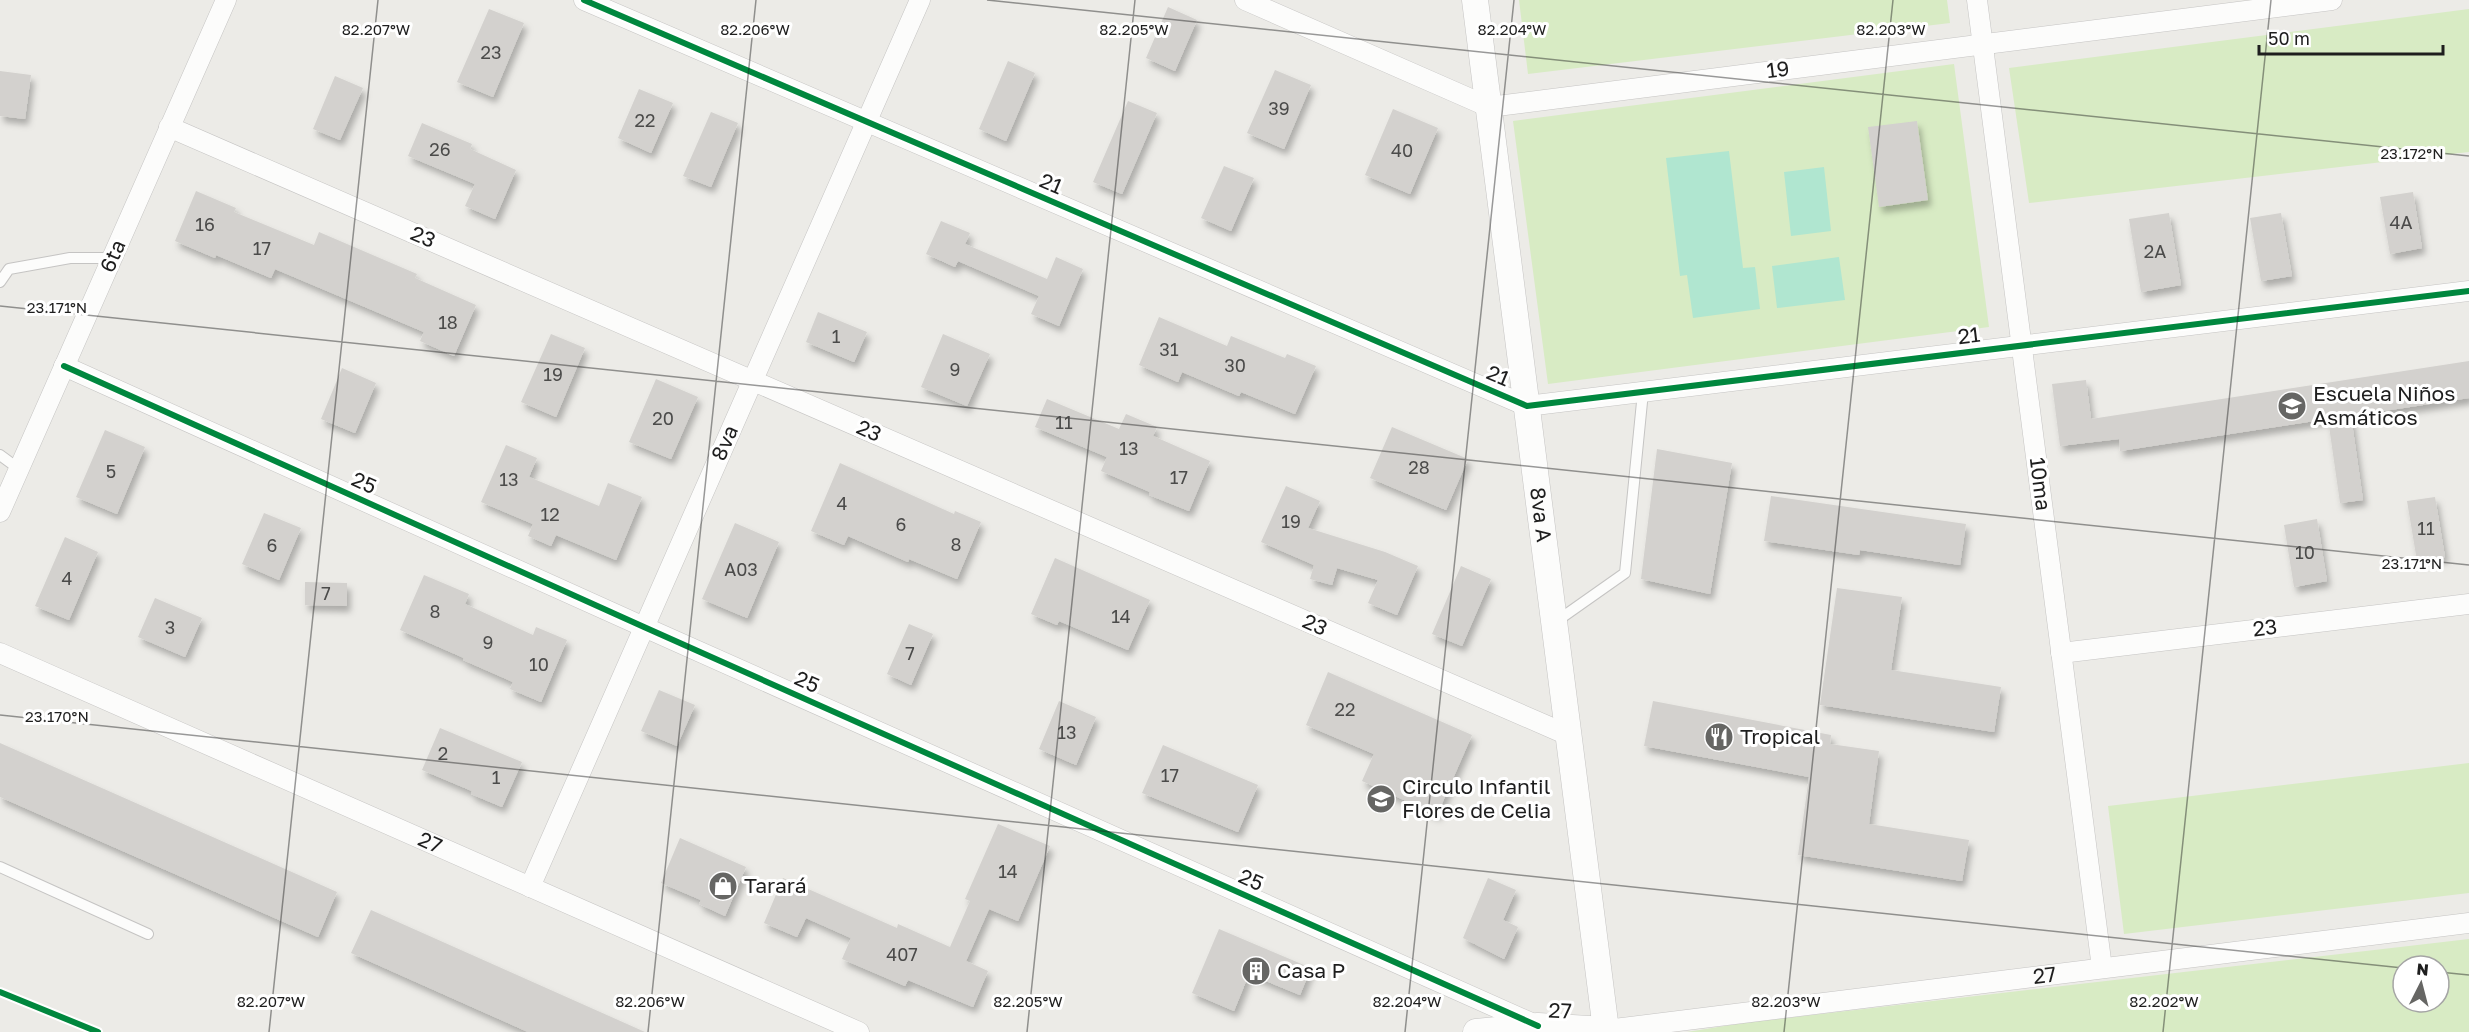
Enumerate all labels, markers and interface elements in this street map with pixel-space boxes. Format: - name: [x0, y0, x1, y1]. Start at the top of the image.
- scale bar: [2259, 18, 2444, 56]
- text: 82.207°W: [342, 20, 410, 38]
- text: 82.206°W: [720, 20, 790, 38]
- text: 82.205°W: [1099, 20, 1169, 38]
- text: 82.204°W: [1477, 20, 1547, 38]
- text: 82.203°W: [1856, 20, 1926, 38]
- text: 50 m: [2268, 27, 2310, 49]
- house number: 23: [481, 41, 501, 63]
- street label: 19: [1765, 55, 1791, 83]
- house number: 39: [1268, 97, 1290, 119]
- house number: 22: [635, 109, 655, 131]
- house number: 26: [429, 138, 451, 160]
- house number: 40: [1391, 139, 1413, 161]
- text: 23.172°N: [2380, 144, 2444, 162]
- street label: 21: [1036, 167, 1067, 199]
- house number: 4A: [2389, 211, 2413, 233]
- house number: 16: [195, 213, 215, 235]
- street label: 23: [407, 219, 440, 253]
- street label: 6ta: [94, 235, 131, 276]
- house number: 17: [253, 237, 271, 259]
- house number: 2A: [2144, 240, 2166, 262]
- text: 23.171°N: [27, 298, 87, 316]
- house number: 18: [438, 311, 458, 333]
- street label: 21: [1956, 321, 1982, 349]
- house number: 1: [832, 325, 841, 347]
- house number: 31: [1159, 338, 1179, 360]
- house number: 30: [1224, 354, 1246, 376]
- house number: 9: [950, 358, 960, 380]
- street label: 21: [1483, 359, 1514, 391]
- house number: 19: [543, 363, 563, 385]
- place label: Escuela Niños Asmáticos: [2313, 380, 2455, 430]
- school or university icon: Escuela Niños Asmáticos: [2276, 390, 2308, 422]
- house number: 20: [652, 407, 674, 429]
- house number: 11: [1055, 411, 1073, 433]
- street label: 23: [853, 413, 886, 447]
- street label: 8va: [705, 421, 743, 464]
- house number: 13: [1119, 437, 1139, 459]
- house number: 28: [1408, 456, 1430, 478]
- street label: 10ma: [2025, 456, 2057, 512]
- house number: 5: [106, 460, 116, 482]
- street label: 25: [348, 465, 381, 499]
- house number: 17: [1170, 466, 1188, 488]
- house number: 13: [499, 468, 519, 490]
- street label: 8va A: [1525, 486, 1558, 544]
- house number: 4: [837, 492, 848, 514]
- house number: 12: [540, 503, 560, 525]
- house number: 19: [1281, 510, 1301, 532]
- house number: 6: [896, 513, 906, 535]
- house number: 11: [2417, 517, 2435, 539]
- house number: 8: [951, 533, 961, 555]
- house number: 6: [267, 534, 277, 556]
- house number: 10: [2295, 541, 2315, 563]
- text: 23.171°N: [2382, 554, 2442, 572]
- house number: A03: [724, 558, 758, 580]
- house number: 4: [62, 567, 73, 589]
- house number: 7: [321, 582, 331, 604]
- house number: 8: [430, 600, 440, 622]
- house number: 14: [1111, 605, 1131, 627]
- street label: 23: [1299, 607, 1332, 641]
- street label: 23: [2251, 613, 2279, 641]
- house number: 3: [165, 616, 175, 638]
- house number: 9: [483, 631, 493, 653]
- house number: 7: [905, 642, 915, 664]
- house number: 10: [529, 653, 549, 675]
- street label: 25: [791, 664, 824, 698]
- house number: 22: [1335, 698, 1355, 720]
- text: 23.170°N: [25, 707, 89, 725]
- house number: 13: [1057, 721, 1077, 743]
- restaurant icon: Tropical: [1703, 721, 1735, 753]
- place label: Tropical: [1740, 723, 1820, 749]
- house number: 2: [438, 742, 448, 764]
- house number: 17: [1161, 764, 1179, 786]
- house number: 1: [492, 766, 501, 788]
- place label: Circulo Infantil Flores de Celia: [1402, 773, 1551, 823]
- school or university icon: Circulo Infantil Flores de Celia: [1365, 783, 1397, 815]
- street label: 27: [414, 825, 446, 858]
- house number: 14: [998, 860, 1018, 882]
- street label: 25: [1235, 862, 1268, 896]
- shop icon: Tarará: [707, 870, 739, 902]
- place label: Tarará: [744, 872, 807, 898]
- house number: 407: [886, 943, 918, 965]
- north arrow: [2391, 954, 2451, 1014]
- building icon: Casa P: [1240, 955, 1272, 987]
- place label: Casa P: [1277, 957, 1345, 983]
- text: N: [2415, 959, 2430, 980]
- street label: 27: [2031, 960, 2058, 989]
- text: 82.207°W: [237, 992, 305, 1010]
- text: 82.206°W: [615, 992, 685, 1010]
- text: 82.205°W: [993, 992, 1063, 1010]
- text: 82.204°W: [1372, 992, 1442, 1010]
- text: 82.203°W: [1751, 992, 1821, 1010]
- text: 82.202°W: [2129, 992, 2199, 1010]
- street label: 27: [1548, 996, 1572, 1024]

